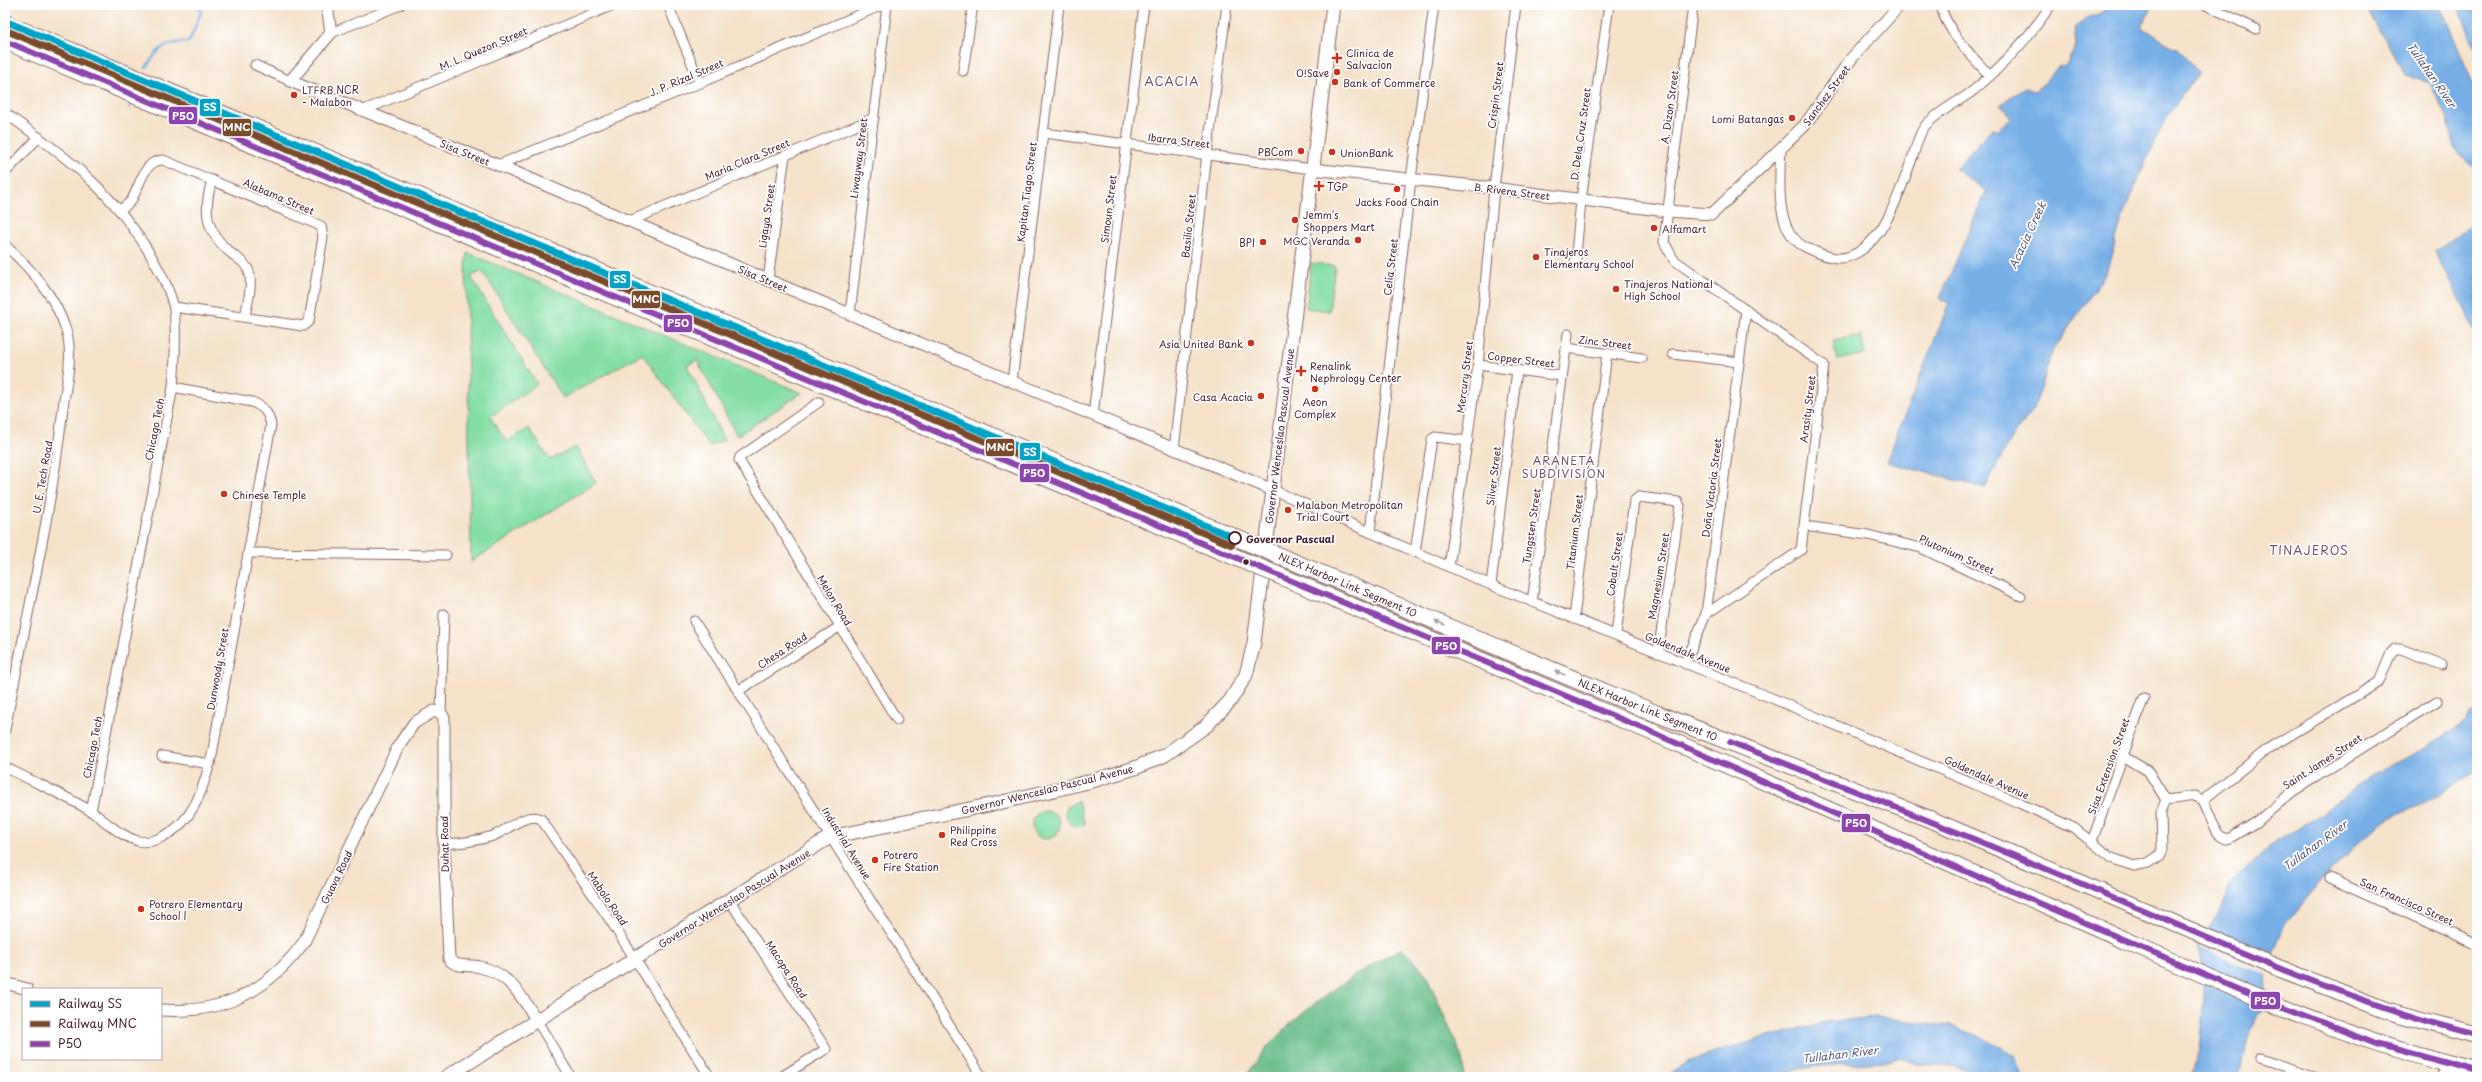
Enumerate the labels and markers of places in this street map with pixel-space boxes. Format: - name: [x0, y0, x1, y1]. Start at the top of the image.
- place label: Clinica de Salvacion: [1346, 45, 1394, 72]
- marker: Clinica de Salvacion: [1331, 52, 1343, 64]
- place label: O!Save: [1296, 65, 1329, 80]
- marker: O!Save: [1332, 67, 1342, 77]
- place label: Bank of Commerce: [1343, 75, 1435, 90]
- marker: Bank of Commerce: [1330, 77, 1340, 87]
- place label: LTFRB NCR - Malabon: [302, 82, 359, 109]
- marker: LTFRB NCR - Malabon: [289, 90, 299, 100]
- place label: Lomi Batangas: [1712, 111, 1784, 126]
- marker: Lomi Batangas: [1787, 113, 1797, 123]
- place label: PBCom: [1257, 144, 1293, 159]
- place label: UnionBank: [1340, 145, 1394, 160]
- marker: PBCom: [1296, 146, 1306, 156]
- marker: UnionBank: [1327, 147, 1337, 157]
- place label: TGP: [1327, 179, 1349, 194]
- marker: TGP: [1314, 181, 1324, 191]
- marker: Jacks Food Chain: [1392, 184, 1402, 194]
- place label: Jacks Food Chain: [1355, 194, 1439, 209]
- place label: Jemm's Shoppers Mart: [1303, 207, 1375, 234]
- marker: Jemm's Shoppers Mart: [1290, 215, 1300, 225]
- place label: Alfamart: [1662, 221, 1706, 236]
- marker: Alfamart: [1649, 223, 1659, 233]
- place label: MGC Veranda: [1283, 233, 1351, 248]
- place label: BPI: [1239, 235, 1255, 250]
- marker: MGC Veranda: [1353, 235, 1363, 245]
- marker: BPI: [1258, 237, 1268, 247]
- place label: Tinajeros Elementary School: [1544, 244, 1634, 271]
- marker: Tinajeros Elementary School: [1531, 252, 1541, 262]
- place label: Tinajeros National High School: [1624, 276, 1713, 303]
- marker: Tinajeros National High School: [1611, 284, 1621, 294]
- place label: Asia United Bank: [1159, 336, 1243, 351]
- marker: Asia United Bank: [1246, 338, 1256, 348]
- place label: Renalink Nephrology Center: [1310, 358, 1402, 386]
- marker: Renalink Nephrology Center: [1295, 365, 1307, 377]
- marker: Aeon Complex: [1310, 384, 1320, 394]
- place label: Casa Acacia: [1193, 389, 1254, 404]
- marker: Casa Acacia: [1256, 391, 1266, 401]
- place label: Aeon Complex: [1294, 394, 1336, 421]
- place label: Chinese Temple: [232, 487, 307, 502]
- marker: Chinese Temple: [219, 489, 229, 499]
- place label: Malabon Metropolitan Trial Court: [1296, 497, 1403, 524]
- marker: Malabon Metropolitan Trial Court: [1283, 505, 1293, 515]
- marker: Governor Pascual: [1228, 531, 1242, 545]
- place label: Governor Pascual: [1246, 531, 1335, 546]
- unlabelled marker: [1241, 557, 1251, 567]
- place label: Philippine Red Cross: [950, 822, 997, 849]
- marker: Philippine Red Cross: [937, 830, 947, 840]
- place label: Potrero Fire Station: [883, 847, 939, 874]
- marker: Potrero Fire Station: [870, 855, 880, 865]
- place label: Potrero Elementary School I: [149, 896, 243, 923]
- marker: Potrero Elementary School I: [136, 904, 146, 914]

